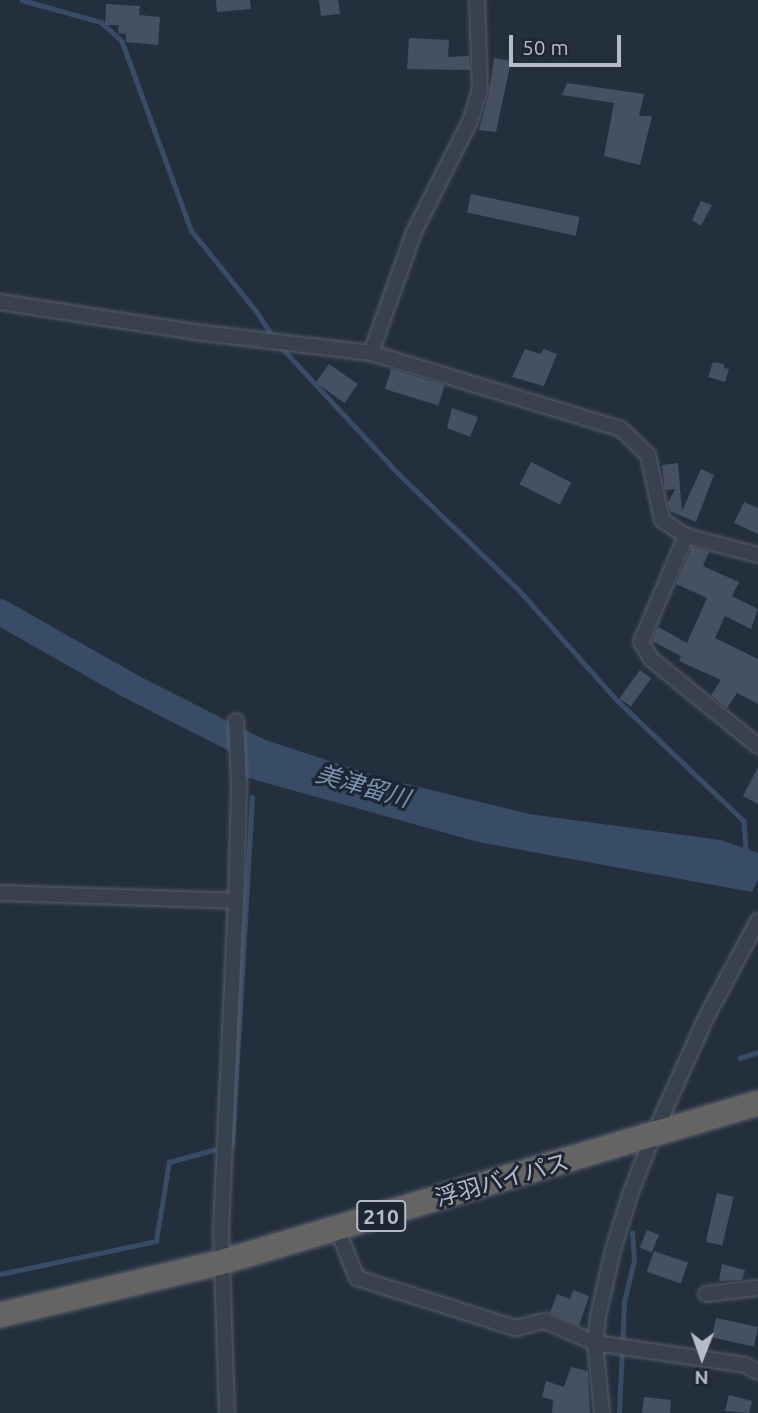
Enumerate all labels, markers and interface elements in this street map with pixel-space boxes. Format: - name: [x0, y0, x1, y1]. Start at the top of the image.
- scale bar: [513, 21, 625, 65]
- text: 50 m: [522, 35, 569, 59]
- water label: 美津留川: [313, 759, 413, 813]
- street label: 浮羽バイパス: [432, 1148, 572, 1212]
- road number: 210: [355, 1198, 407, 1234]
- north arrow: [667, 1322, 737, 1392]
- text: N: [694, 1367, 709, 1389]

